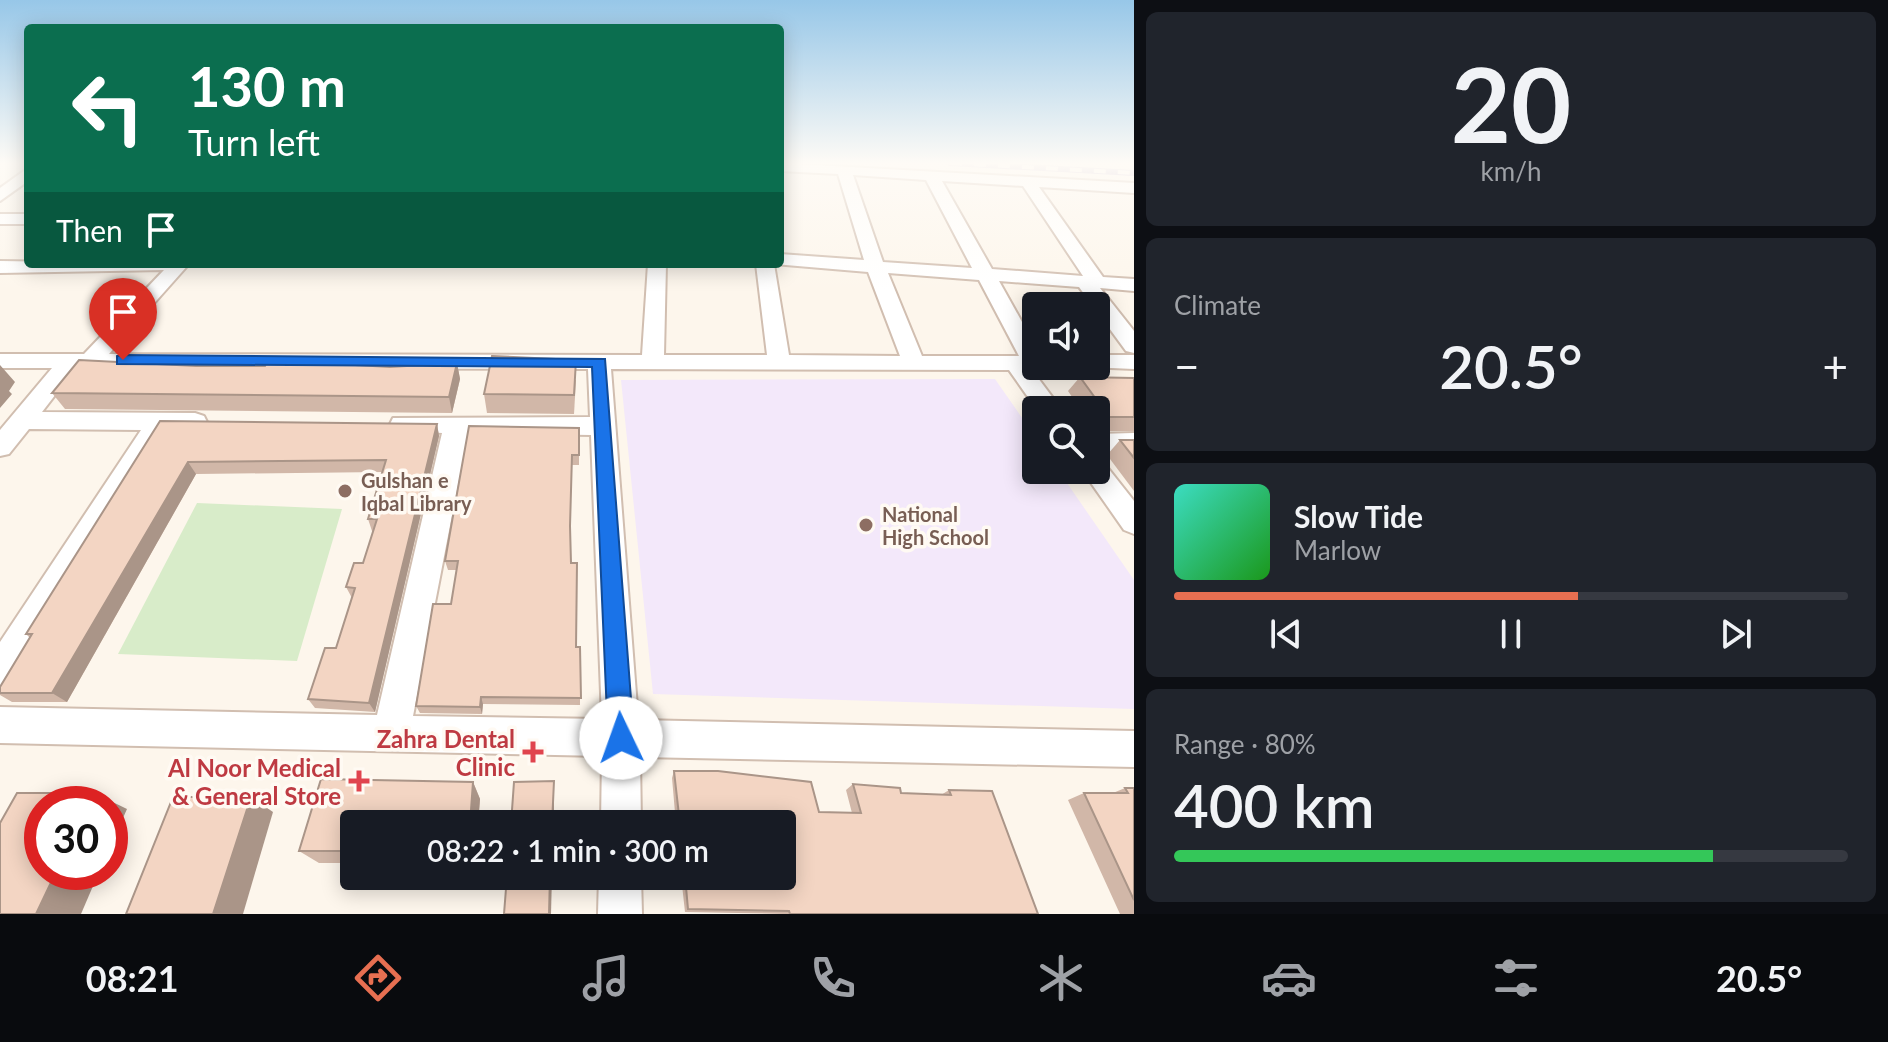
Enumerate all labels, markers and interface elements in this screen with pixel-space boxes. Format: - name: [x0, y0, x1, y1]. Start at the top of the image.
- text: 20: [1451, 40, 1571, 165]
- text: 130 m: [188, 52, 346, 119]
- icon: left: [56, 56, 160, 160]
- text: Turn left: [188, 120, 320, 164]
- text: km/h: [1481, 155, 1541, 187]
- icon: arrive: [139, 208, 183, 252]
- text: Then: [56, 212, 123, 248]
- pin: [89, 278, 157, 360]
- text: Climate: [1174, 289, 1261, 321]
- icon: arrive: [101, 290, 145, 334]
- map controls: [1022, 292, 1110, 484]
- button: sound: [1022, 292, 1110, 380]
- text: 20.5°: [1439, 330, 1583, 402]
- text: −: [1174, 340, 1200, 392]
- text: +: [1822, 340, 1848, 392]
- button: search: [1022, 396, 1110, 484]
- place label: Gulshan e Iqbal Library: [361, 468, 472, 515]
- marker: Gulshan e Iqbal Library: [336, 482, 354, 500]
- text: Slow Tide: [1294, 498, 1423, 534]
- place label: National High School: [882, 502, 989, 549]
- marker: National High School: [857, 516, 875, 534]
- text: Marlow: [1294, 534, 1381, 566]
- icon: previous: [1264, 612, 1308, 656]
- icon: pause: [1489, 612, 1533, 656]
- icon: next: [1714, 612, 1758, 656]
- position arrow: [579, 696, 663, 780]
- place label: Zahra Dental Clinic: [377, 724, 515, 781]
- text: Range · 80%: [1174, 728, 1316, 760]
- marker: Zahra Dental Clinic: [522, 741, 544, 763]
- place label: Al Noor Medical & General Store: [167, 753, 341, 810]
- text: 400 km: [1174, 769, 1375, 841]
- marker: Al Noor Medical & General Store: [348, 770, 370, 792]
- speed limit sign: 30: [24, 786, 128, 890]
- text: 08:22 · 1 min · 300 m: [427, 832, 709, 868]
- icon: directions: [350, 950, 406, 1006]
- icon: music: [578, 950, 634, 1006]
- icon: phone: [805, 950, 861, 1006]
- icon: climate: [1033, 950, 1089, 1006]
- icon: car: [1261, 950, 1317, 1006]
- icon: filters: [1488, 950, 1544, 1006]
- text: 08:21: [86, 956, 179, 1000]
- text: 20.5°: [1716, 956, 1802, 1000]

